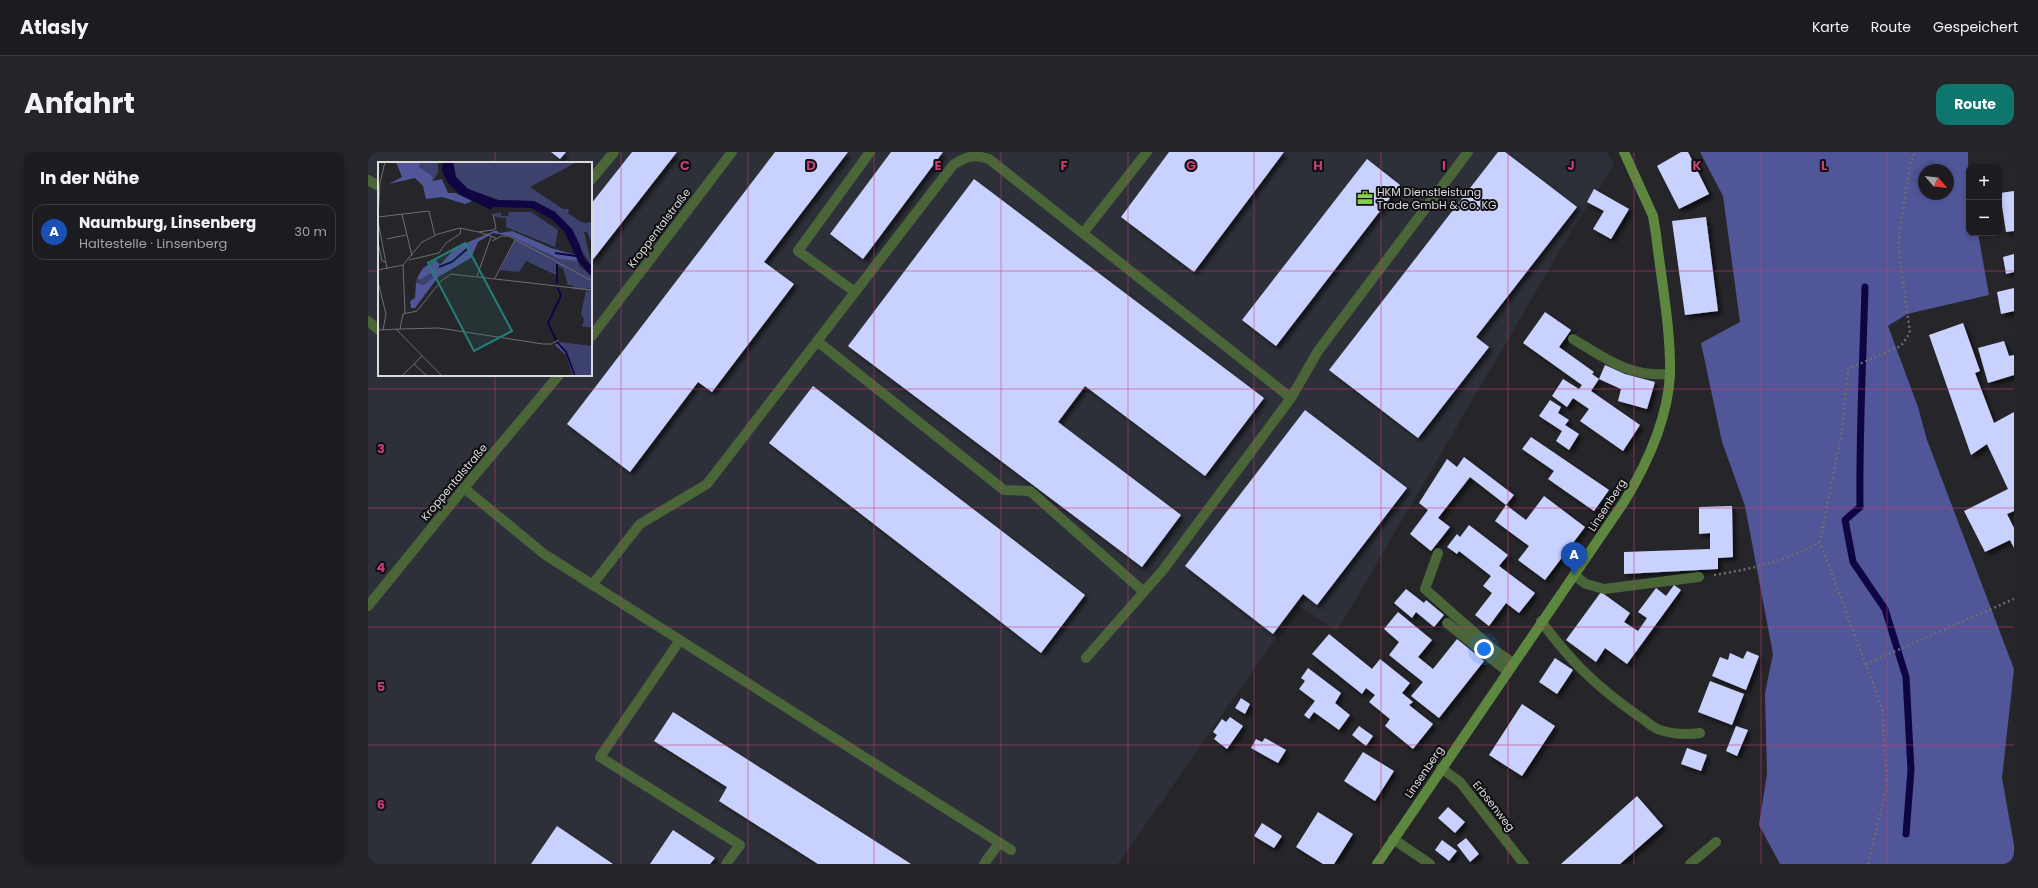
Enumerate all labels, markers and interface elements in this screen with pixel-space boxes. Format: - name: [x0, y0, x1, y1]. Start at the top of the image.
- text: Atlasly: [20, 14, 88, 41]
- text: Karte: [1812, 17, 1849, 37]
- text: Route: [1871, 17, 1911, 37]
- text: Gespeichert: [1933, 17, 2018, 37]
- text: Anfahrt: [24, 84, 135, 123]
- button: Route: [1936, 84, 2014, 125]
- text: C: [680, 156, 690, 175]
- text: D: [806, 156, 816, 175]
- text: E: [934, 156, 942, 175]
- text: F: [1060, 156, 1068, 175]
- text: G: [1186, 156, 1196, 175]
- text: H: [1313, 156, 1323, 175]
- text: I: [1442, 156, 1446, 175]
- text: J: [1567, 156, 1575, 175]
- text: K: [1692, 156, 1702, 175]
- text: L: [1821, 156, 1827, 175]
- inset map: [378, 162, 592, 376]
- north arrow: [1918, 164, 1954, 200]
- map controls: [1966, 164, 2002, 236]
- button: +: [1966, 164, 2002, 200]
- text: In der Nähe: [40, 166, 139, 190]
- place label: HKM Dienstleistung Trade GmbH & Co. KG: [1377, 184, 1497, 213]
- street label: Kroppentalstraße: [624, 185, 694, 271]
- office icon: HKM Dienstleistung Trade GmbH & Co. KG: [1356, 189, 1374, 207]
- button: −: [1966, 200, 2002, 236]
- text: Naumburg, Linsenberg: [79, 212, 256, 233]
- text: A: [49, 222, 59, 241]
- text: 30 m: [294, 222, 327, 241]
- text: Haltestelle · Linsenberg: [79, 234, 227, 253]
- text: 3: [377, 439, 385, 458]
- street label: Kroppentalstraße: [417, 440, 491, 524]
- street label: Linsenberg: [1584, 476, 1630, 534]
- pin: A: [1561, 542, 1587, 575]
- text: 4: [377, 558, 386, 577]
- your location: [1474, 639, 1494, 659]
- text: 5: [377, 677, 385, 696]
- street label: Linsenberg: [1401, 743, 1447, 801]
- street label: Erbsenweg: [1469, 777, 1519, 835]
- text: 6: [377, 795, 385, 814]

